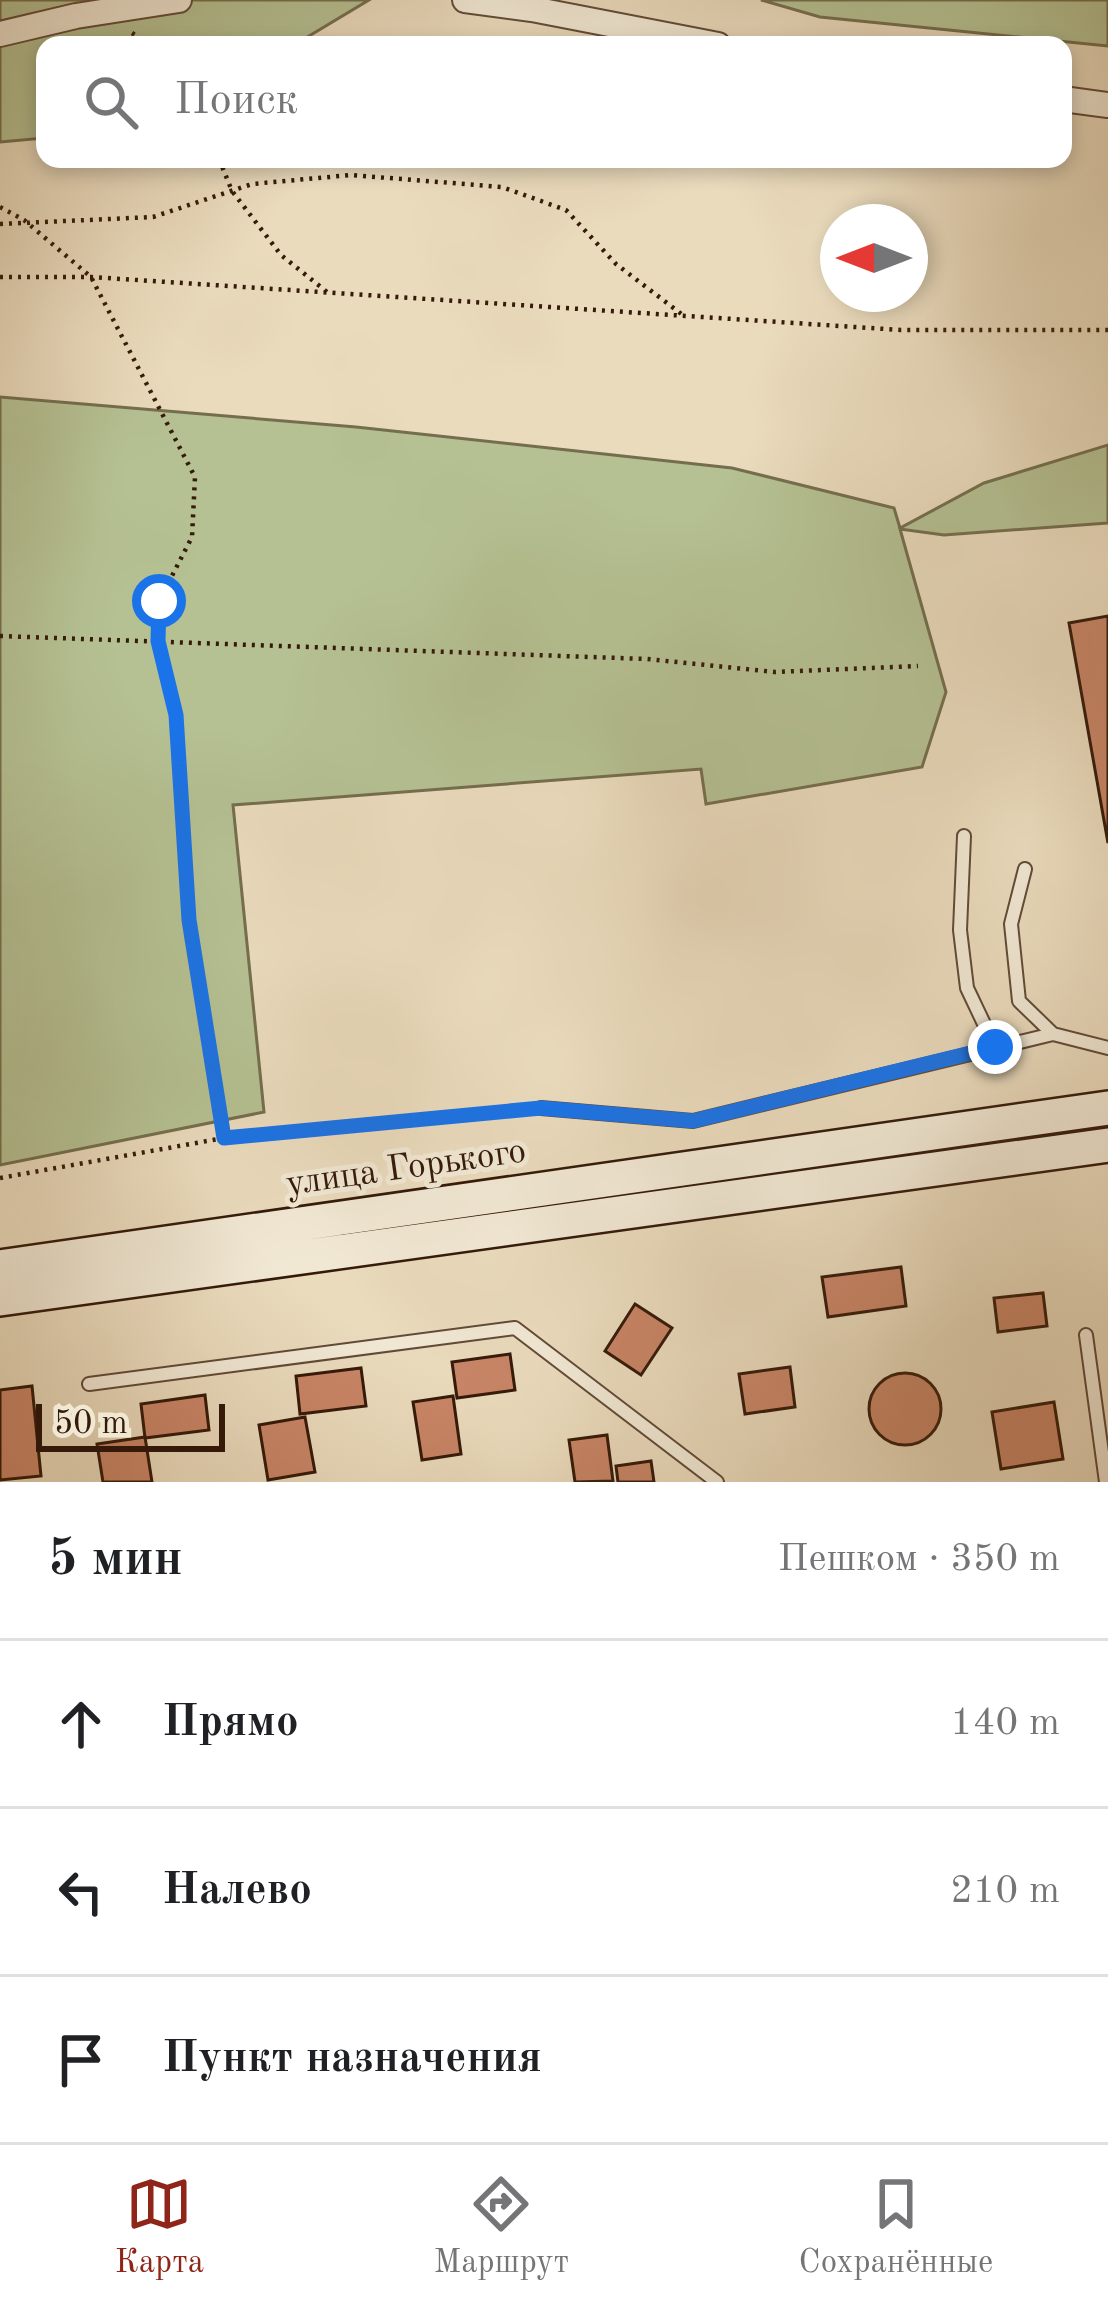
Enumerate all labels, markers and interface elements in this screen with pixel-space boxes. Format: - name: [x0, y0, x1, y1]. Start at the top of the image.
- search box: [36, 36, 1072, 168]
- icon: search: [78, 69, 144, 135]
- text: Поиск: [174, 79, 298, 124]
- north arrow: [820, 204, 928, 312]
- route start: [132, 574, 186, 628]
- route end: [968, 1020, 1022, 1074]
- street label: улица Горького: [284, 1134, 528, 1204]
- scale bar: [36, 1398, 225, 1451]
- text: 50 m: [54, 1408, 128, 1441]
- text: 5 мин: [48, 1535, 183, 1586]
- text: Пешком · 350 m: [778, 1540, 1060, 1579]
- icon: ahead: [48, 1691, 114, 1757]
- text: Прямо: [162, 1701, 299, 1746]
- text: 140 m: [950, 1704, 1060, 1743]
- icon: left: [48, 1859, 114, 1925]
- text: Налево: [162, 1869, 312, 1914]
- text: 210 m: [950, 1872, 1060, 1911]
- icon: arrive: [48, 2027, 114, 2093]
- text: Пункт назначения: [162, 2037, 542, 2082]
- tab: Карта: [115, 2171, 204, 2284]
- tab: Маршрут: [434, 2171, 569, 2284]
- tab: Сохранённые: [799, 2171, 993, 2284]

